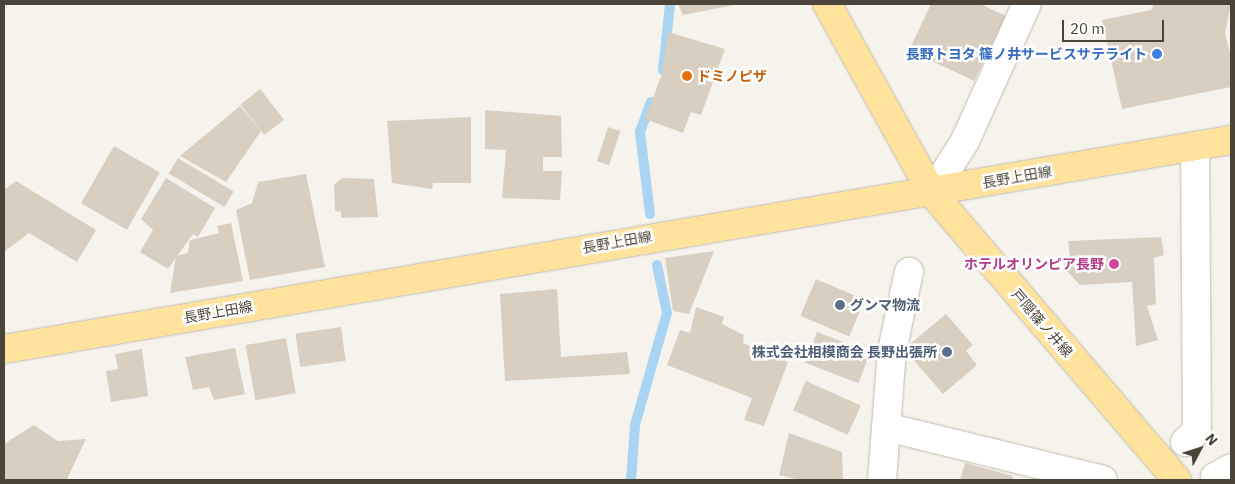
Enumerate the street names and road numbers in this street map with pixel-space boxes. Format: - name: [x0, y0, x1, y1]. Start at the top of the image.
- street label: 長野上田線: [981, 163, 1053, 191]
- street label: 長野上田線: [581, 228, 653, 256]
- street label: 戸隠篠ノ井線: [1008, 286, 1076, 360]
- street label: 長野上田線: [182, 298, 254, 326]

